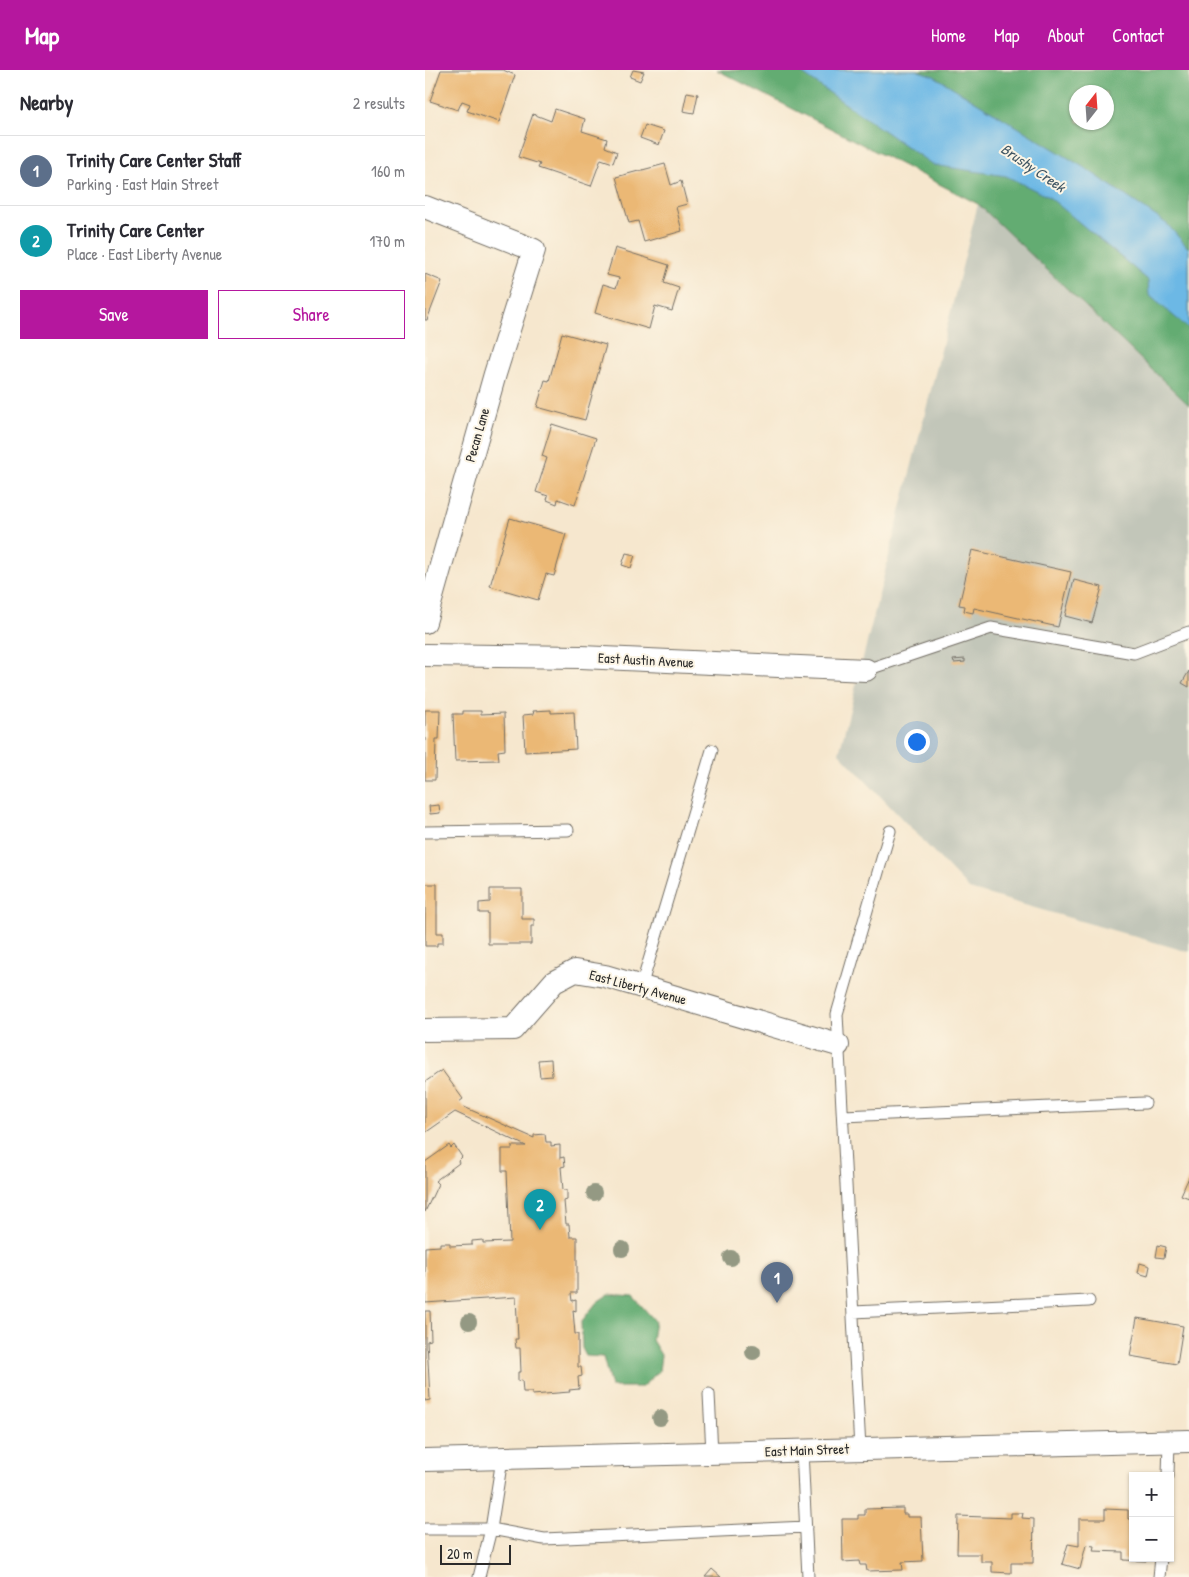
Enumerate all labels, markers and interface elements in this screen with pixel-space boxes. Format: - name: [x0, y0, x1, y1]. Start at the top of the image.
- text: Map: [25, 19, 59, 51]
- text: Home: [931, 23, 966, 48]
- text: Map: [994, 23, 1019, 48]
- text: About: [1047, 23, 1084, 48]
- text: Contact: [1112, 23, 1164, 48]
- north arrow: [1069, 85, 1114, 130]
- text: Nearby: [20, 88, 73, 117]
- text: 2 results: [353, 92, 405, 114]
- water label: Brushy Creek: [997, 138, 1071, 198]
- text: Trinity Care Center Staff: [67, 147, 241, 173]
- text: 1: [33, 160, 39, 182]
- text: 160 m: [371, 160, 405, 182]
- text: Parking · East Main Street: [67, 173, 219, 195]
- text: Trinity Care Center: [67, 217, 204, 243]
- text: 2: [32, 230, 40, 252]
- text: 170 m: [370, 230, 405, 252]
- text: Place · East Liberty Avenue: [67, 243, 222, 265]
- button: Save: [20, 290, 208, 339]
- button: Share: [218, 290, 405, 339]
- street label: Pecan Lane: [460, 405, 493, 464]
- street label: East Austin Avenue: [598, 648, 695, 672]
- your location: [904, 729, 930, 755]
- street label: East Liberty Avenue: [587, 964, 689, 1010]
- pin: 2: [524, 1189, 556, 1230]
- pin: 1: [761, 1262, 793, 1303]
- street label: East Main Street: [765, 1439, 850, 1460]
- map controls: [1129, 1472, 1174, 1562]
- button: +: [1129, 1472, 1174, 1517]
- button: −: [1129, 1517, 1174, 1562]
- scale bar: [440, 1542, 511, 1565]
- text: 20 m: [447, 1544, 473, 1563]

